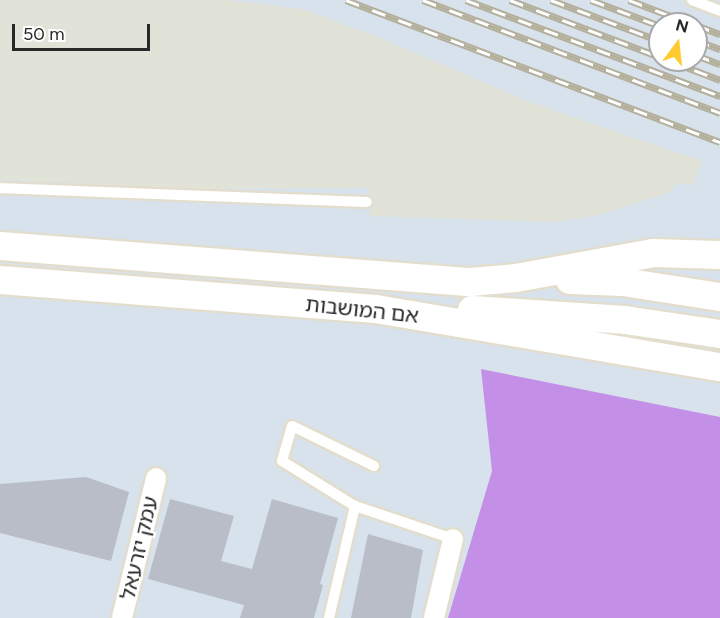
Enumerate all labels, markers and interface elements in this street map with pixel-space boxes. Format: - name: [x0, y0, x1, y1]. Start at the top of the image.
- scale bar: [15, 12, 153, 50]
- north arrow: [648, 12, 708, 72]
- text: N: [674, 15, 691, 37]
- text: 50 m: [23, 23, 65, 45]
- street label: אם המושבות: [304, 292, 420, 328]
- street label: עמק יזרעאל: [115, 494, 163, 602]

